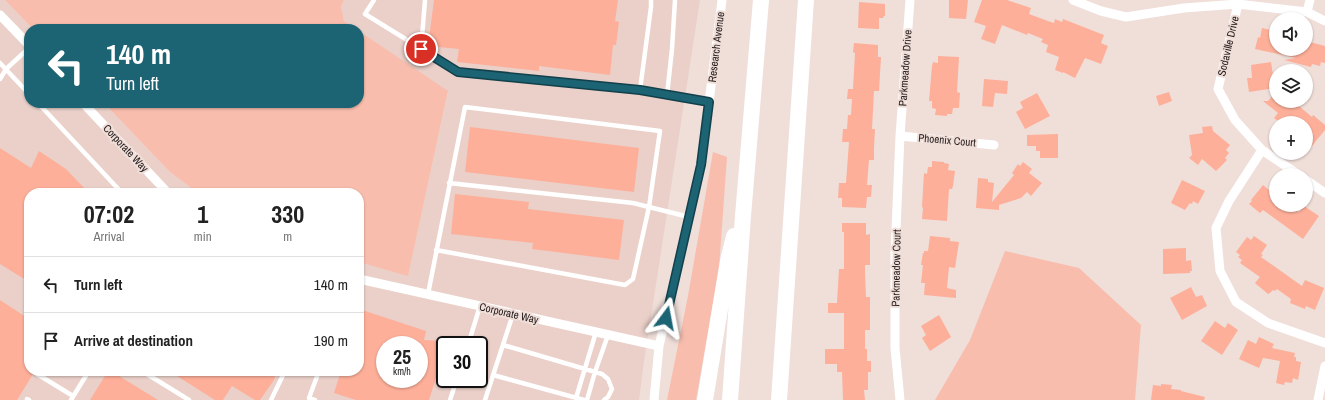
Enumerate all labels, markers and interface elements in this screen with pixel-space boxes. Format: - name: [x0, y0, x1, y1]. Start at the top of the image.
- street label: Research Avenue: [705, 11, 727, 83]
- map controls: [1269, 12, 1313, 212]
- button: sound: [1269, 12, 1313, 56]
- street label: Sodaville Drive: [1214, 15, 1242, 77]
- street label: Parkmeadow Drive: [895, 29, 915, 107]
- pin: [404, 32, 438, 66]
- text: 140 m: [106, 35, 171, 73]
- icon: arrive: [410, 38, 432, 60]
- icon: left: [40, 40, 92, 92]
- button: layers: [1269, 64, 1313, 108]
- text: Turn left: [106, 71, 159, 96]
- button: +: [1269, 116, 1313, 160]
- street label: Corporate Way: [100, 121, 152, 175]
- street label: Phoenix Court: [918, 131, 977, 150]
- button: −: [1269, 168, 1313, 212]
- text: 07:02: [84, 198, 134, 230]
- text: 1: [197, 198, 208, 230]
- text: 330: [271, 198, 304, 230]
- text: Arrival: [94, 228, 124, 245]
- text: min: [194, 228, 212, 245]
- text: m: [283, 228, 292, 245]
- street label: Parkmeadow Court: [888, 229, 904, 307]
- icon: left: [40, 274, 62, 296]
- text: Turn left: [74, 274, 122, 295]
- text: 140 m: [314, 274, 348, 295]
- position arrow: [645, 297, 687, 339]
- street label: Corporate Way: [478, 299, 540, 327]
- icon: arrive: [40, 330, 62, 352]
- text: Arrive at destination: [74, 330, 193, 351]
- text: 190 m: [314, 330, 348, 351]
- speed limit sign: 30: [436, 336, 488, 388]
- text: 25: [393, 343, 411, 370]
- text: km/h: [393, 365, 411, 378]

